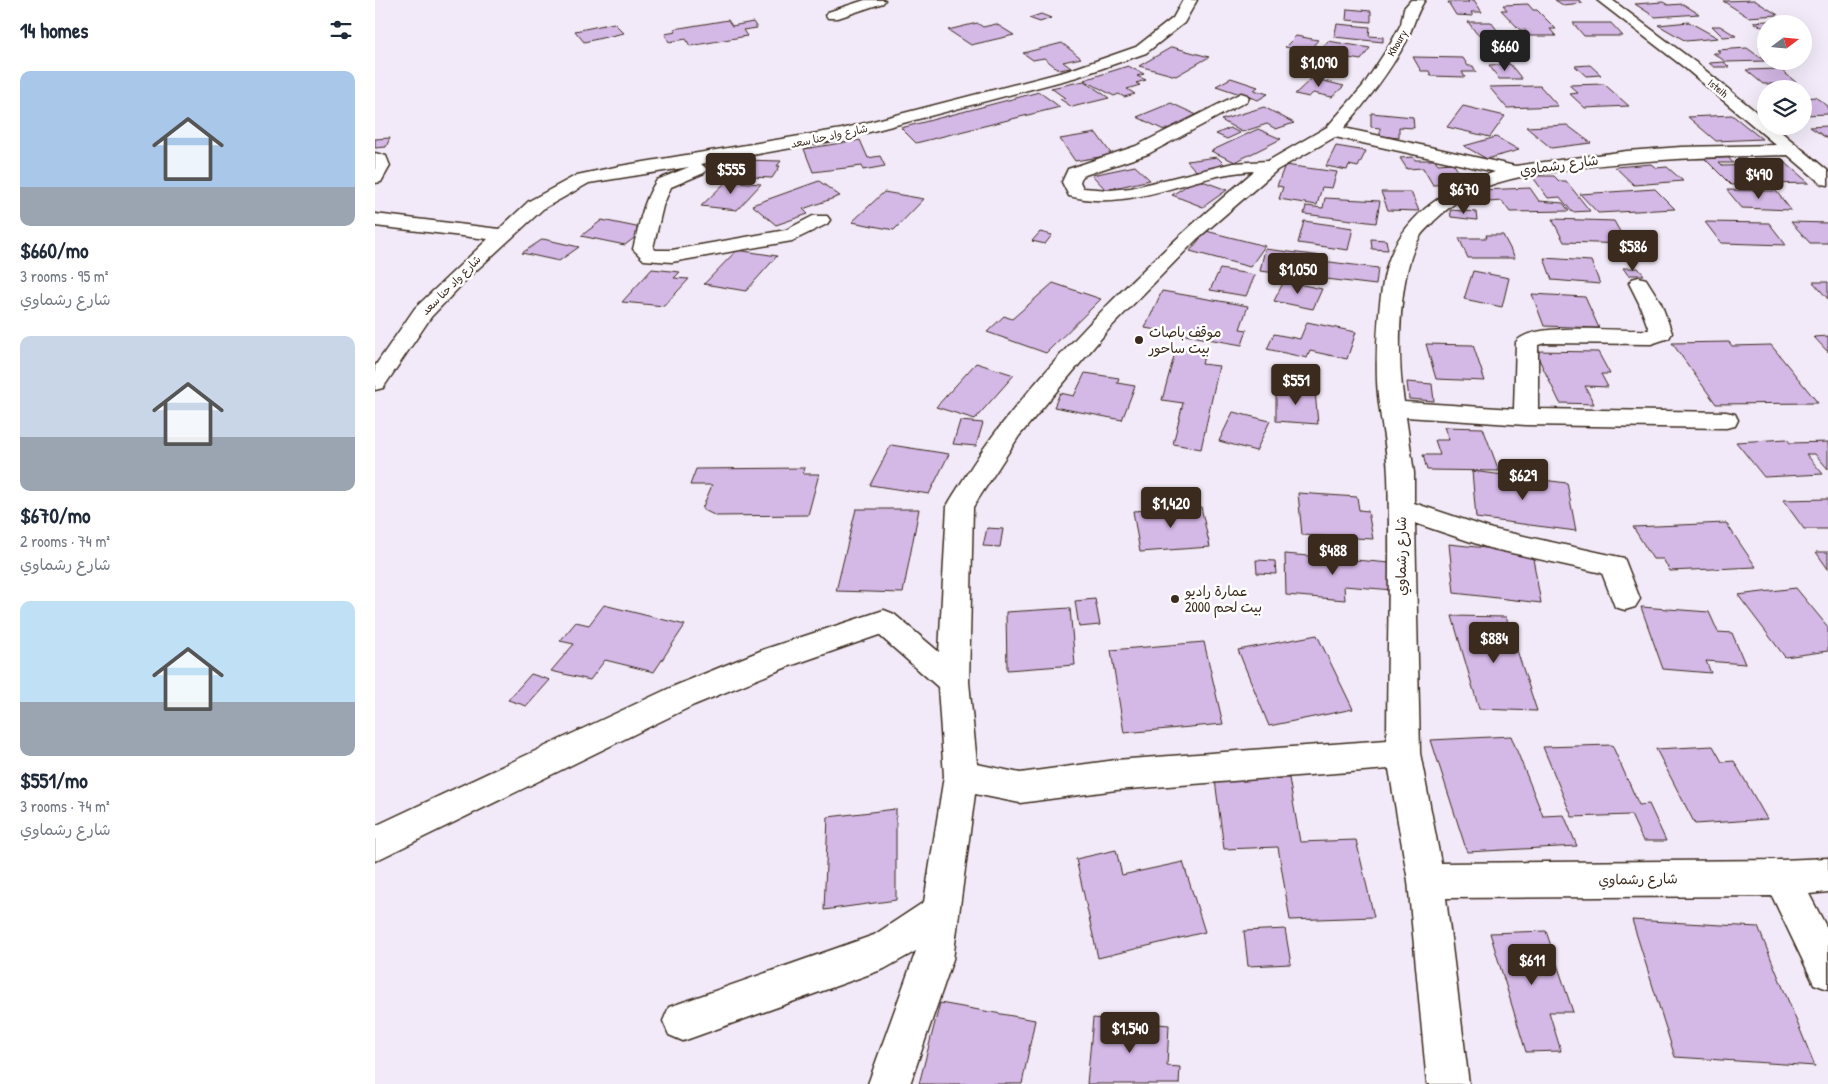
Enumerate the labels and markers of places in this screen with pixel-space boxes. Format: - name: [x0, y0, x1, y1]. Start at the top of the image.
- pin: $660: [1475, 30, 1535, 72]
- pin: $1,090: [1278, 46, 1360, 88]
- pin: $555: [701, 152, 761, 195]
- pin: $490: [1729, 158, 1789, 200]
- pin: $670: [1434, 172, 1494, 215]
- pin: $586: [1603, 230, 1663, 272]
- pin: $1,050: [1257, 252, 1339, 295]
- place label: موقف باصات بيت ساحور: [1148, 322, 1221, 357]
- marker: موقف باصات بيت ساحور: [1133, 334, 1145, 346]
- pin: $551: [1266, 364, 1326, 406]
- pin: $629: [1493, 458, 1553, 501]
- pin: $1,420: [1130, 486, 1212, 529]
- pin: $488: [1303, 534, 1363, 576]
- place label: عمارة راديو بيت لحم 2000: [1184, 581, 1262, 618]
- marker: عمارة راديو بيت لحم 2000: [1169, 593, 1181, 605]
- pin: $884: [1464, 622, 1524, 664]
- pin: $611: [1502, 944, 1562, 986]
- pin: $1,540: [1089, 1012, 1171, 1054]

